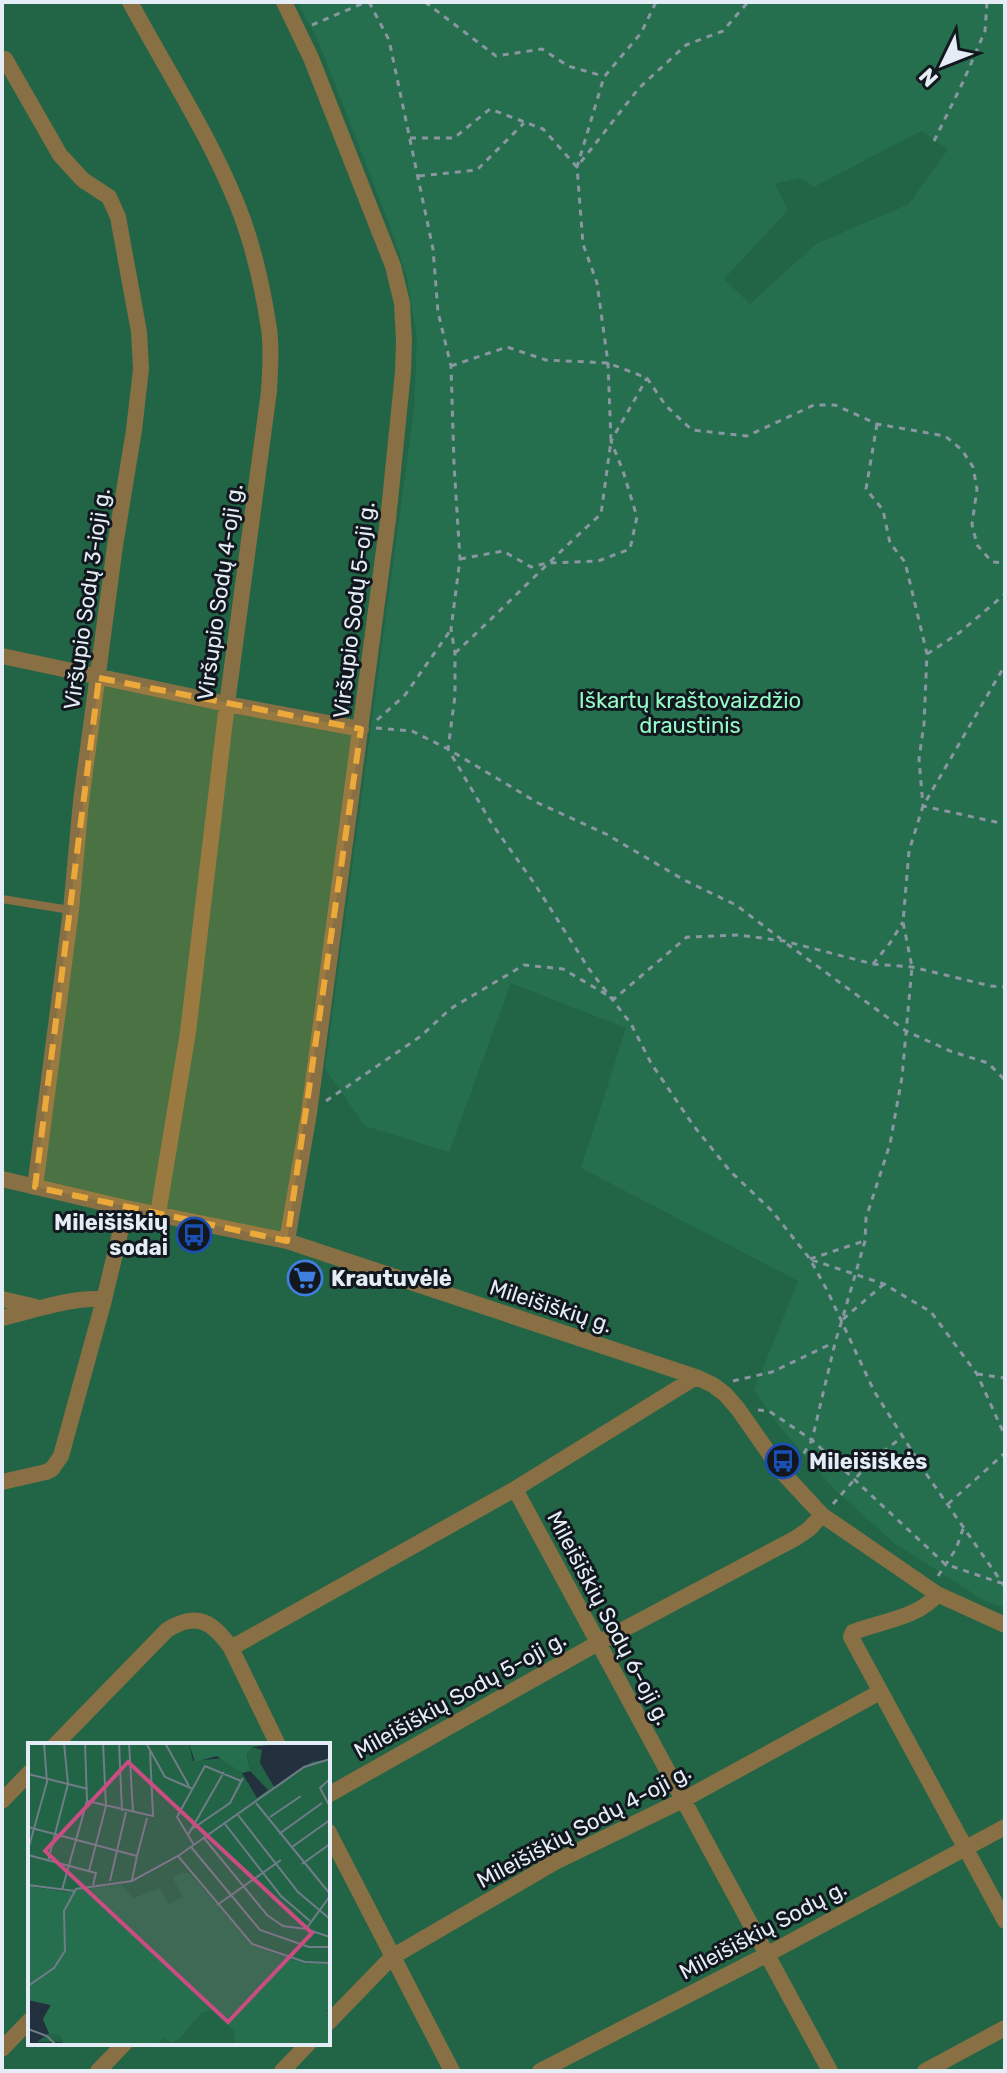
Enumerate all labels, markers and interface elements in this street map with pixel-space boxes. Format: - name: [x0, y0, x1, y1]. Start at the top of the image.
- north arrow: [903, 24, 983, 104]
- text: N: [913, 62, 944, 92]
- street label: Viršupio Sodų 4-oji g.: [191, 482, 249, 702]
- street label: Viršupio Sodų 3-ioji g.: [58, 486, 116, 712]
- street label: Viršupio Sodų 5-oji g.: [327, 500, 381, 720]
- park label: Iškartų kraštovaizdžio draustinis: [579, 687, 801, 739]
- place label: Mileišiškių sodai: [54, 1209, 168, 1261]
- bus stop icon: Mileišiškių sodai: [175, 1216, 213, 1254]
- supermarket icon: Krautuvėlė: [286, 1259, 324, 1297]
- place label: Krautuvėlė: [331, 1265, 452, 1292]
- street label: Mileišiškių g.: [486, 1273, 616, 1339]
- bus stop icon: Mileišiškės: [764, 1442, 802, 1480]
- place label: Mileišiškės: [809, 1448, 927, 1475]
- street label: Mileišiškių Sodų 6-oji g.: [541, 1506, 677, 1730]
- street label: Mileišiškių Sodų 5-oji g.: [349, 1625, 571, 1765]
- inset map: [28, 1743, 330, 2045]
- street label: Mileišiškių Sodų 4-oji g.: [472, 1758, 696, 1894]
- street label: Mileišiškių Sodų g.: [675, 1875, 851, 1985]

